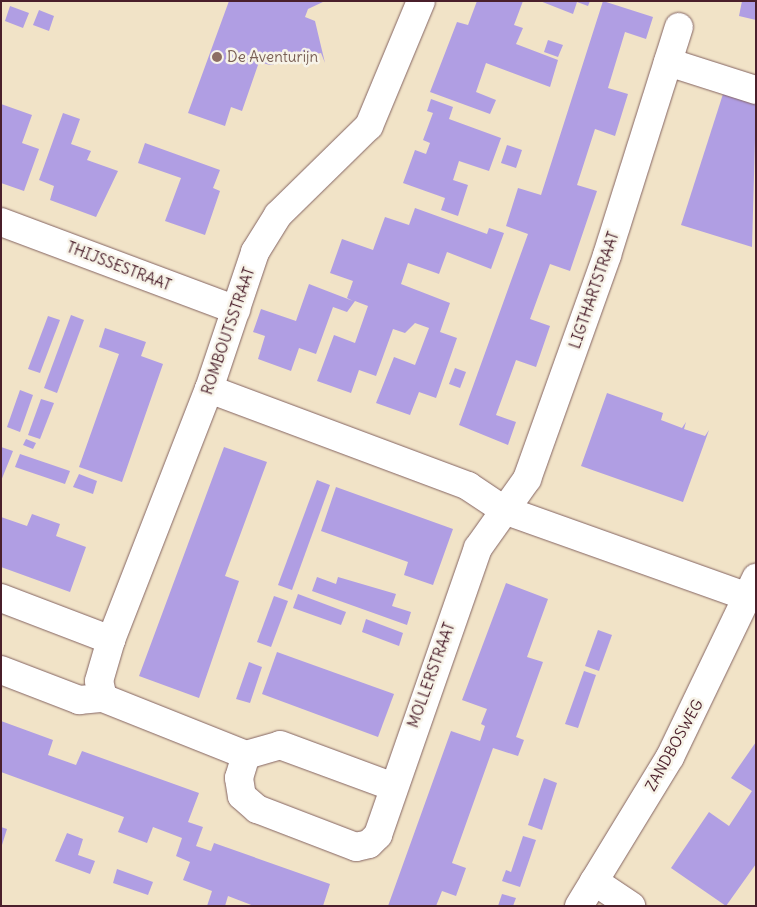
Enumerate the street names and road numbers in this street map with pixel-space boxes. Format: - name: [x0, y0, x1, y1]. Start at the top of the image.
- street label: LIGTHARTSTRAAT: [566, 229, 622, 351]
- street label: THIJSSESTRAAT: [64, 238, 174, 294]
- street label: ROMBOUTSSTRAAT: [198, 265, 258, 397]
- street label: MOLLERSTRAAT: [404, 620, 458, 730]
- street label: ZANDBOSWEG: [641, 696, 707, 794]

